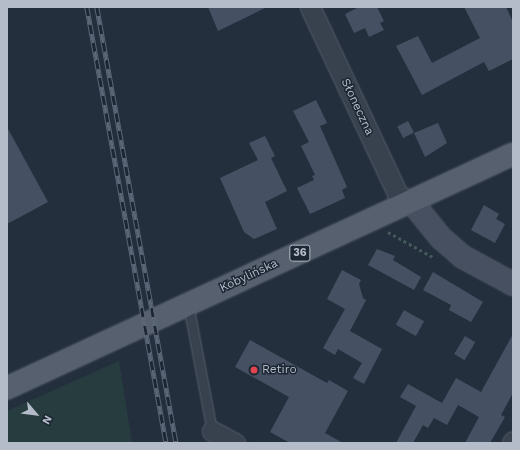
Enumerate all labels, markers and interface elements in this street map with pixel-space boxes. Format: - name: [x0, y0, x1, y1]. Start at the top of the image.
- street label: Słoneczna: [338, 76, 376, 138]
- road number: 36: [289, 244, 311, 262]
- street label: Kobylińska: [218, 256, 280, 296]
- place label: Retiro: [262, 363, 297, 377]
- marker: Retiro: [249, 365, 259, 375]
- north arrow: [16, 394, 56, 434]
- text: N: [39, 413, 55, 427]

